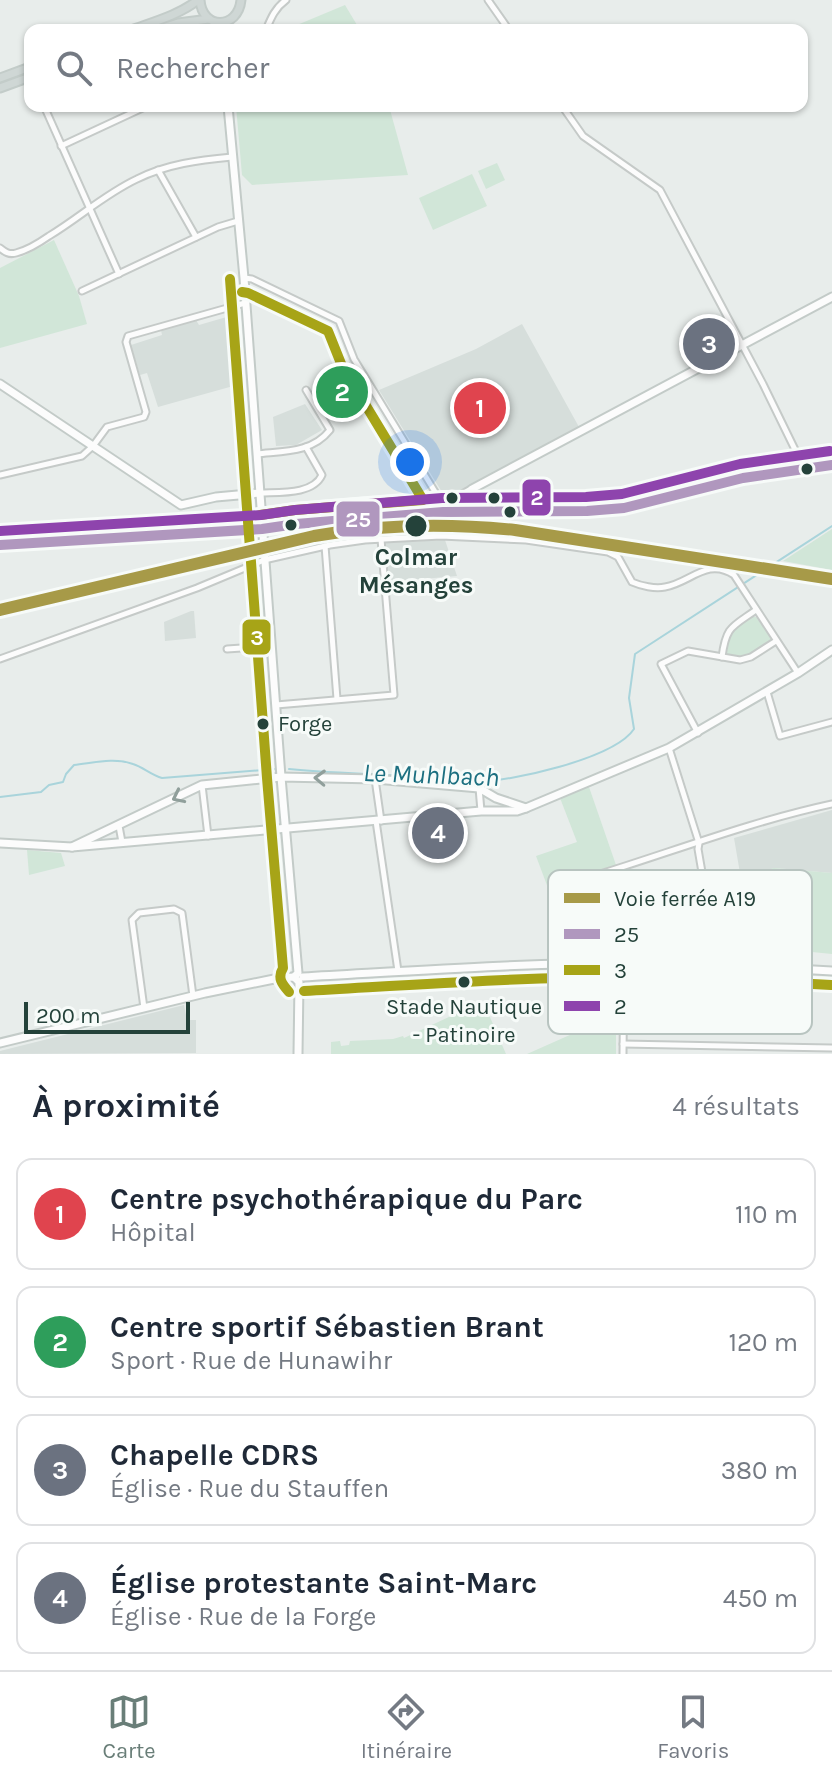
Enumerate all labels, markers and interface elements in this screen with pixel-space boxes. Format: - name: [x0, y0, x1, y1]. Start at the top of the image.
- search box: [24, 24, 808, 112]
- icon: search: [52, 46, 96, 90]
- text: Rechercher: [116, 50, 269, 86]
- pin: 3: [683, 314, 735, 374]
- pin: 2: [316, 362, 368, 422]
- pin: 1: [454, 378, 506, 438]
- your location: [390, 442, 430, 482]
- unlabelled marker: [799, 461, 815, 477]
- line badge: 2: [521, 478, 552, 517]
- text: 2: [530, 485, 544, 511]
- unlabelled marker: [444, 490, 460, 506]
- unlabelled marker: [486, 490, 502, 506]
- line badge: 25: [335, 500, 381, 538]
- unlabelled marker: [502, 504, 518, 520]
- text: 25: [345, 507, 371, 533]
- marker: Colmar Mésanges: [403, 513, 429, 539]
- unlabelled marker: [283, 517, 299, 533]
- place label: Colmar Mésanges: [359, 543, 473, 599]
- line badge: 3: [241, 618, 272, 656]
- text: 3: [250, 625, 264, 651]
- place label: Forge: [278, 711, 332, 737]
- marker: Forge: [255, 716, 271, 732]
- water label: Le Muhlbach: [362, 757, 500, 793]
- one-way arrow: [313, 769, 326, 787]
- one-way arrow: [172, 787, 187, 803]
- pin: 4: [412, 803, 464, 863]
- legend: [548, 870, 812, 1034]
- text: Voie ferrée A19: [614, 886, 756, 912]
- text: 25: [614, 922, 639, 948]
- text: 3: [614, 958, 627, 984]
- marker: Stade Nautique - Patinoire: [456, 974, 472, 990]
- place label: Stade Nautique - Patinoire: [386, 994, 542, 1048]
- text: 2: [614, 994, 627, 1020]
- scale bar: [24, 998, 190, 1034]
- text: 200 m: [36, 1003, 101, 1029]
- text: À proximité: [32, 1086, 220, 1126]
- text: 4 résultats: [672, 1091, 800, 1122]
- text: Centre psychothérapique du Parc: [110, 1181, 583, 1217]
- text: 1: [55, 1199, 65, 1230]
- text: 110 m: [735, 1199, 798, 1230]
- text: Hôpital: [110, 1217, 196, 1248]
- text: Centre sportif Sébastien Brant: [110, 1309, 544, 1345]
- text: 2: [52, 1327, 68, 1358]
- text: 120 m: [728, 1327, 798, 1358]
- text: Sport · Rue de Hunawihr: [110, 1345, 392, 1376]
- text: Chapelle CDRS: [110, 1437, 319, 1473]
- text: 3: [52, 1455, 68, 1486]
- text: 380 m: [721, 1455, 798, 1486]
- text: Église · Rue du Stauffen: [110, 1473, 389, 1504]
- text: Église protestante Saint-Marc: [110, 1565, 537, 1601]
- text: 4: [52, 1583, 68, 1614]
- text: 450 m: [723, 1583, 798, 1614]
- text: Église · Rue de la Forge: [110, 1601, 376, 1632]
- tab: Carte: [103, 1690, 156, 1764]
- tab: Itinéraire: [361, 1690, 452, 1764]
- tab: Favoris: [657, 1690, 729, 1764]

